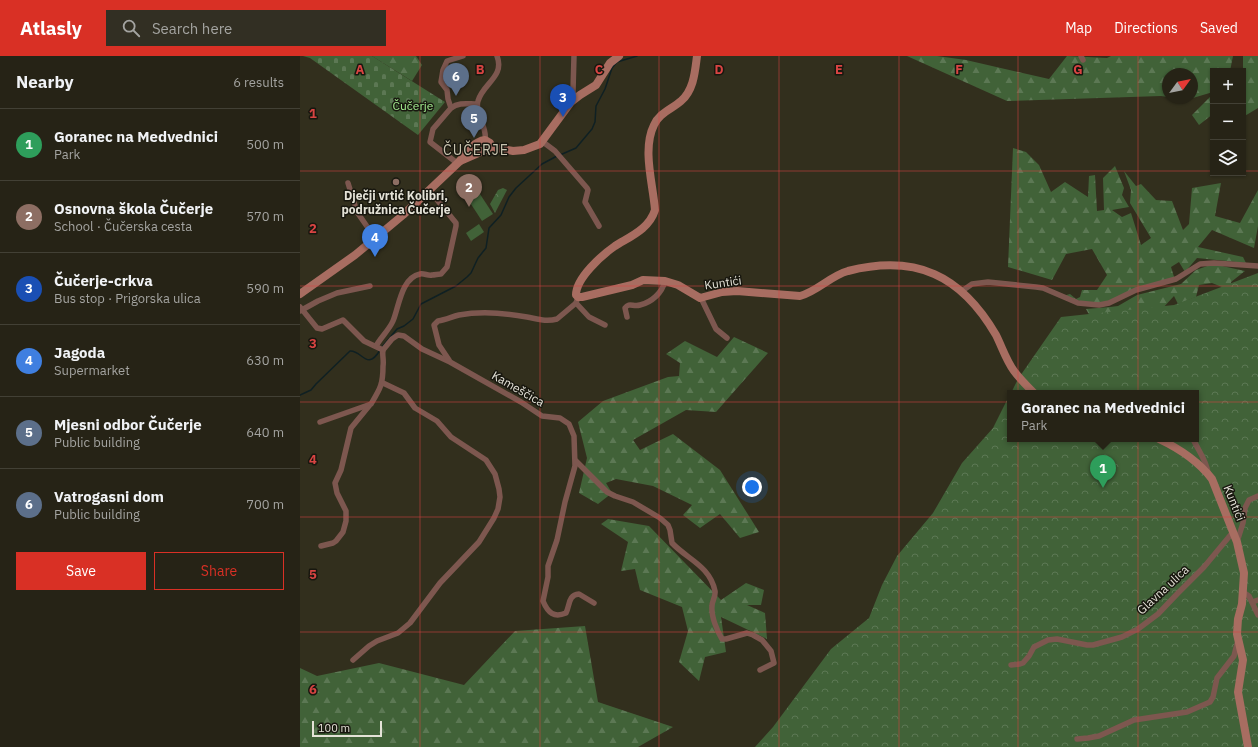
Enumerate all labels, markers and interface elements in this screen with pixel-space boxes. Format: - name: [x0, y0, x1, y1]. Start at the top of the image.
- search box: [106, 10, 386, 46]
- text: Atlasly: [20, 16, 82, 40]
- icon: search: [120, 17, 142, 39]
- text: Search here: [152, 19, 232, 38]
- text: Map: [1065, 19, 1092, 37]
- text: Directions: [1114, 19, 1178, 37]
- text: Saved: [1200, 19, 1238, 37]
- text: A: [356, 61, 365, 78]
- text: B: [476, 61, 485, 78]
- text: C: [595, 61, 604, 78]
- text: D: [714, 61, 724, 78]
- text: E: [835, 61, 843, 78]
- text: F: [955, 61, 963, 78]
- text: G: [1073, 61, 1083, 78]
- pin: 6: [443, 63, 469, 96]
- north arrow: [1162, 68, 1198, 104]
- map controls: [1210, 68, 1246, 176]
- button: +: [1210, 68, 1246, 104]
- text: Nearby: [16, 71, 74, 93]
- text: 6 results: [233, 74, 284, 91]
- pin: 3: [550, 84, 576, 117]
- park label: Čučerje: [393, 98, 434, 113]
- button: −: [1210, 104, 1246, 140]
- text: 1: [309, 105, 317, 122]
- pin: 5: [461, 105, 487, 138]
- text: Goranec na Medvednici: [54, 127, 218, 146]
- text: 1: [25, 136, 33, 153]
- text: 500 m: [246, 136, 284, 153]
- district label: ČUČERJE: [443, 140, 509, 159]
- button: layers: [1210, 140, 1246, 176]
- text: Park: [54, 146, 80, 163]
- pin: 2: [456, 174, 482, 207]
- marker: Dječji vrtić Kolibri, podružnica Čučerje: [391, 177, 401, 187]
- place label: Dječji vrtić Kolibri, podružnica Čučerje: [342, 188, 451, 217]
- text: Osnovna škola Čučerje: [54, 199, 213, 218]
- text: 2: [25, 208, 33, 225]
- text: 570 m: [246, 208, 284, 225]
- text: School · Čučerska cesta: [54, 218, 192, 235]
- text: 2: [309, 220, 317, 237]
- pin: 4: [362, 224, 388, 257]
- text: Čučerje-crkva: [54, 271, 153, 290]
- street label: Kuntići: [703, 272, 742, 293]
- text: 3: [25, 280, 33, 297]
- text: 590 m: [246, 280, 284, 297]
- text: Bus stop · Prigorska ulica: [54, 290, 201, 307]
- text: 3: [309, 335, 317, 352]
- text: Jagoda: [54, 343, 105, 362]
- text: 4: [25, 352, 33, 369]
- text: 630 m: [246, 352, 284, 369]
- text: Supermarket: [54, 362, 130, 379]
- street label: Kameščica: [489, 368, 548, 410]
- popup: [1007, 390, 1199, 442]
- text: Goranec na Medvednici: [1021, 398, 1185, 417]
- text: Mjesni odbor Čučerje: [54, 415, 202, 434]
- text: Park: [1021, 417, 1047, 434]
- text: 5: [25, 424, 33, 441]
- text: 640 m: [246, 424, 284, 441]
- text: Public building: [54, 434, 140, 451]
- text: 4: [309, 451, 317, 468]
- pin: 1: [1090, 455, 1116, 488]
- your location: [742, 477, 762, 497]
- street label: Kuntići: [1221, 483, 1248, 523]
- text: Vatrogasni dom: [54, 487, 164, 506]
- text: 6: [25, 496, 33, 513]
- text: 700 m: [246, 496, 284, 513]
- text: Public building: [54, 506, 140, 523]
- button: Save: [16, 552, 146, 590]
- button: Share: [154, 552, 284, 590]
- street label: Glavna ulica: [1134, 561, 1192, 617]
- text: 5: [309, 566, 317, 583]
- text: 6: [309, 681, 317, 698]
- scale bar: [312, 719, 382, 738]
- text: 100 m: [318, 721, 350, 735]

